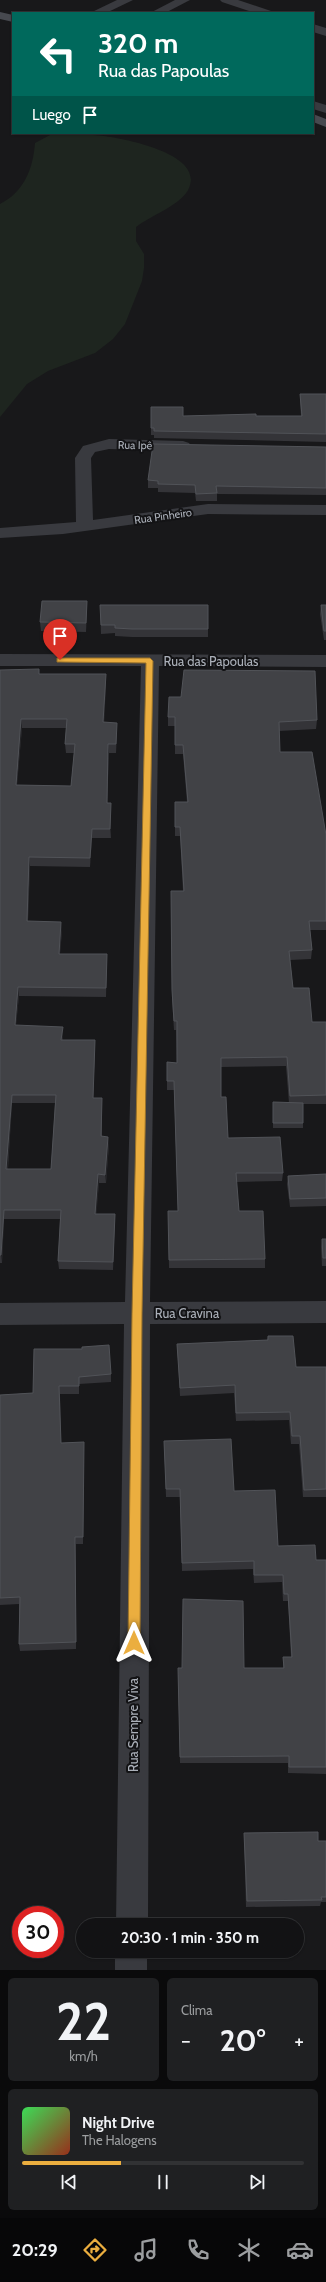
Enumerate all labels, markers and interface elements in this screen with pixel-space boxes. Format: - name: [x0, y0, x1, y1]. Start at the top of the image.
- text: 320 m: [98, 26, 178, 60]
- icon: left: [32, 28, 84, 80]
- text: Rua das Papoulas: [98, 60, 229, 82]
- icon: arrive: [79, 104, 101, 126]
- text: Luego: [32, 106, 71, 124]
- street label: Rua Ipê: [118, 438, 153, 452]
- street label: Rua Pinheiro: [133, 505, 193, 527]
- pin: [43, 619, 77, 660]
- icon: arrive: [49, 625, 71, 647]
- street label: Rua das Papoulas: [164, 653, 259, 669]
- street label: Rua Cravina: [155, 1305, 220, 1321]
- position arrow: [113, 1622, 155, 1664]
- street label: Rua Sempre Viva: [125, 1677, 141, 1772]
- speed limit sign: 30: [12, 1906, 64, 1958]
- text: 20:30 · 1 min · 350 m: [121, 1929, 259, 1947]
- text: 22: [56, 1990, 111, 2053]
- text: Clima: [181, 2002, 212, 2018]
- text: 20°: [220, 2022, 265, 2059]
- text: −: [181, 2027, 191, 2054]
- text: +: [294, 2027, 304, 2054]
- text: km/h: [69, 2048, 98, 2064]
- text: Night Drive: [82, 2114, 155, 2132]
- text: The Halogens: [82, 2132, 157, 2148]
- icon: previous: [58, 2171, 80, 2193]
- icon: pause: [152, 2171, 174, 2193]
- icon: next: [246, 2171, 268, 2193]
- icon: directions: [81, 2236, 109, 2264]
- icon: music: [132, 2236, 160, 2264]
- icon: phone: [184, 2236, 212, 2264]
- icon: climate: [235, 2236, 263, 2264]
- icon: car: [286, 2236, 314, 2264]
- text: 20:29: [12, 2239, 58, 2261]

